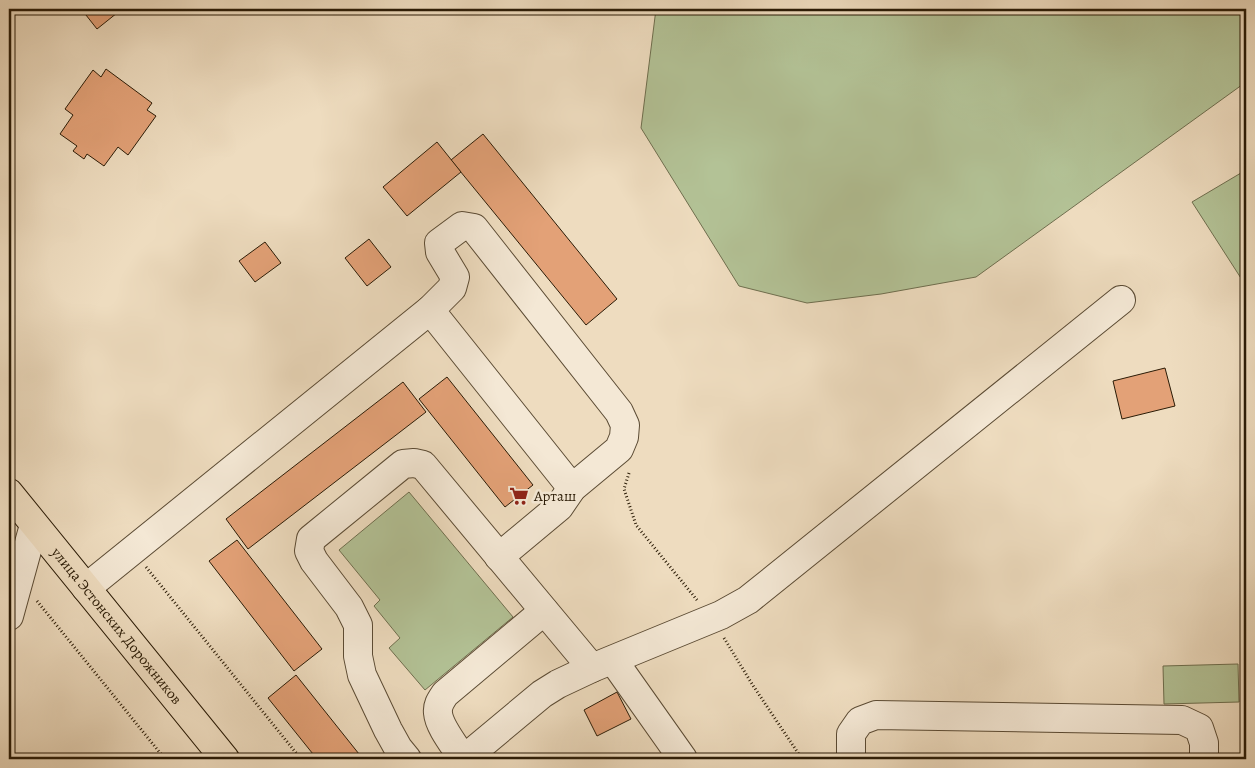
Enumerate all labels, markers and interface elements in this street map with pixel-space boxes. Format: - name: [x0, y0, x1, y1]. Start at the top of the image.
- supermarket icon: Арташ: [508, 485, 530, 507]
- place label: Арташ: [533, 486, 576, 506]
- street label: улица Эстонских Дорожников: [46, 542, 187, 708]

